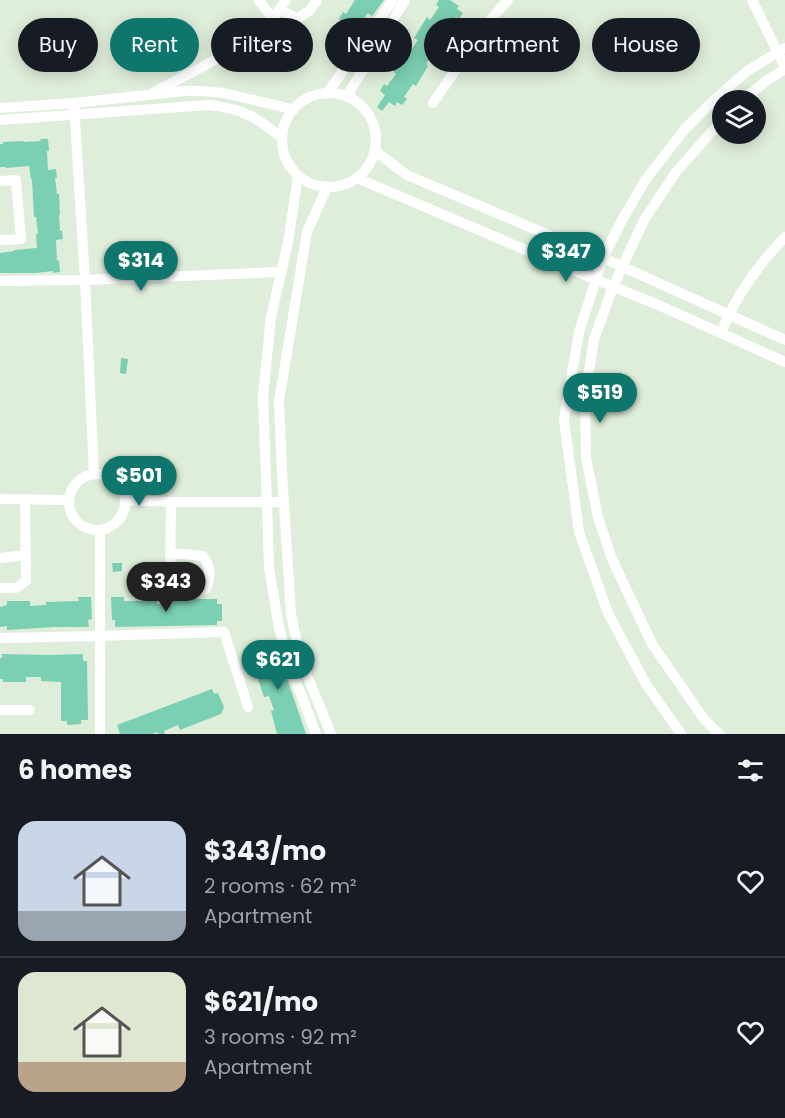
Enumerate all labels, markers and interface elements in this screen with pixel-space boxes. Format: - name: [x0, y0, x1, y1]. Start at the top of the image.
- chip: Buy: [18, 18, 98, 72]
- chip: Rent: [110, 18, 199, 72]
- chip: Filters: [211, 18, 313, 72]
- chip: New: [325, 18, 412, 72]
- chip: Apartment: [424, 18, 580, 72]
- chip: House: [592, 18, 700, 72]
- map controls: [712, 90, 766, 144]
- button: layers: [712, 90, 766, 144]
- pin: $347: [530, 232, 602, 283]
- text: $347: [541, 237, 591, 265]
- pin: $314: [105, 241, 177, 292]
- text: $314: [118, 246, 164, 274]
- pin: $519: [564, 373, 636, 424]
- text: $519: [577, 378, 623, 406]
- pin: $501: [103, 456, 175, 507]
- text: $501: [116, 461, 162, 489]
- pin: $343: [130, 562, 202, 613]
- text: $343: [141, 567, 191, 595]
- pin: $621: [242, 640, 314, 691]
- text: $621: [256, 645, 300, 673]
- text: 6 homes: [18, 752, 132, 788]
- icon: filters: [734, 754, 767, 787]
- text: $343/mo: [204, 833, 326, 869]
- icon: home: [66, 845, 138, 917]
- icon: heart: [734, 865, 767, 898]
- text: 2 rooms · 62 m²: [204, 872, 357, 900]
- text: Apartment: [204, 902, 312, 930]
- text: $621/mo: [204, 984, 318, 1020]
- icon: home: [66, 996, 138, 1068]
- icon: heart: [734, 1016, 767, 1049]
- text: 3 rooms · 92 m²: [204, 1023, 357, 1051]
- text: Apartment: [204, 1053, 312, 1081]

